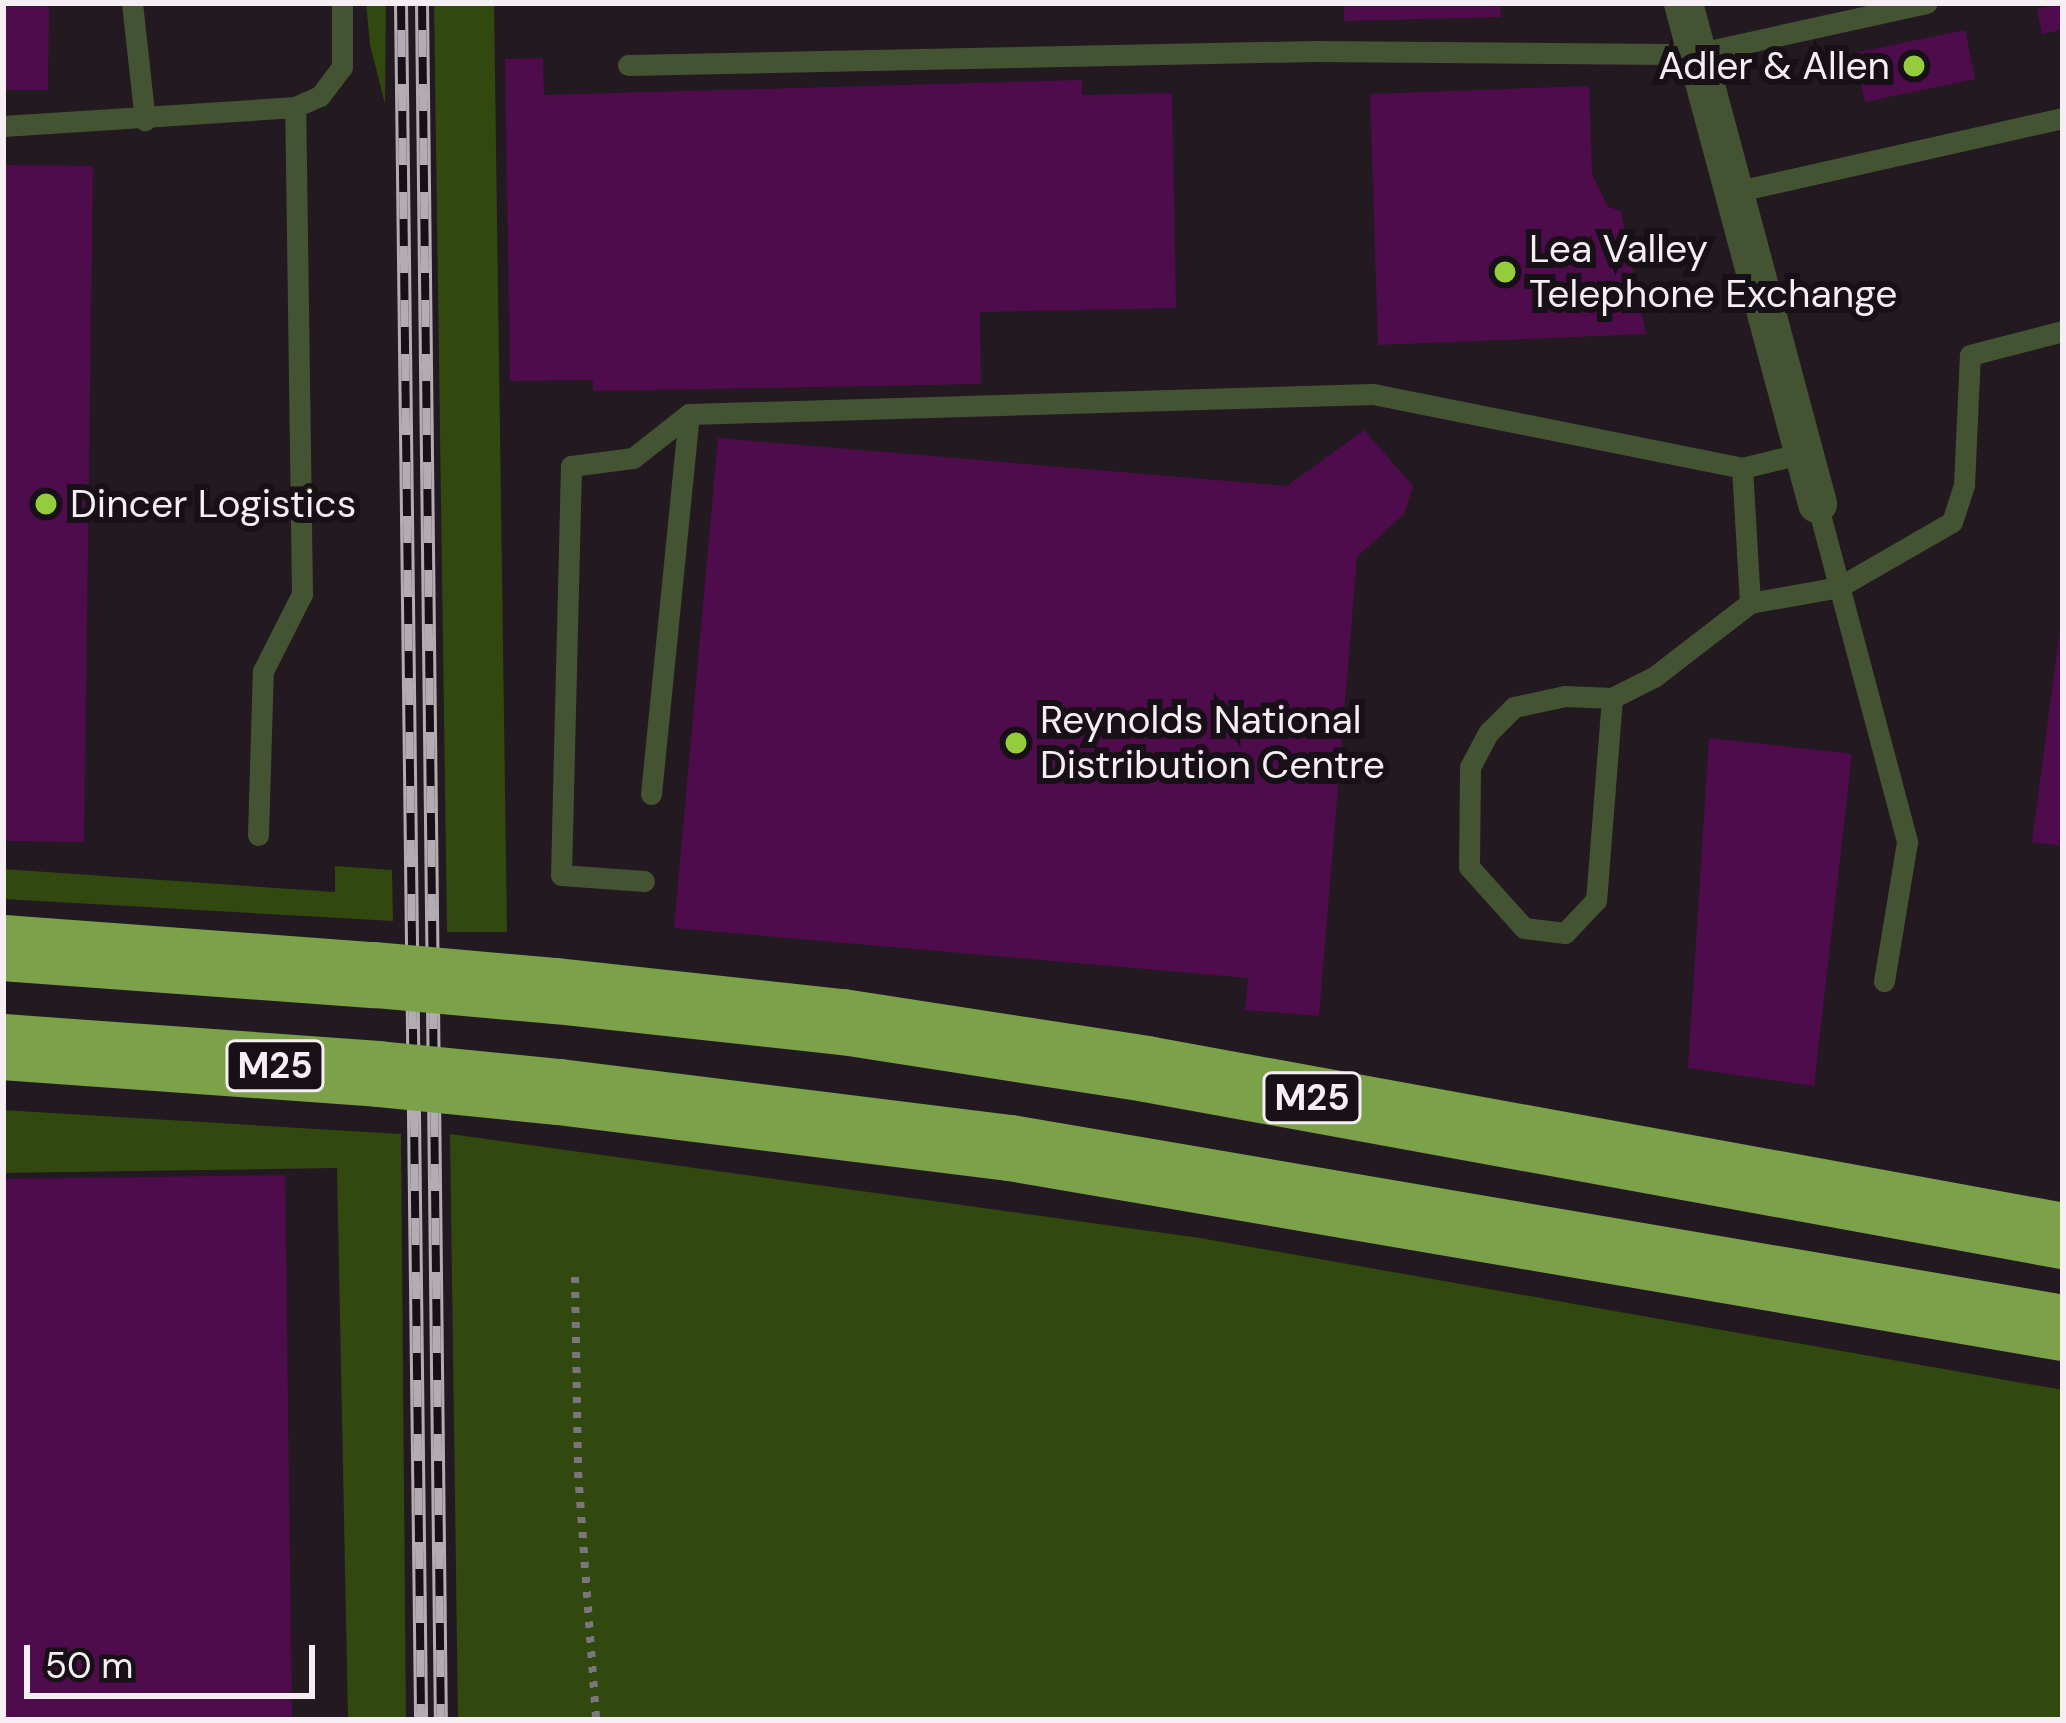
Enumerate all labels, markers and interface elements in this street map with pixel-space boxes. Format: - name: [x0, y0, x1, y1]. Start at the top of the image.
- place label: Adler & Allen: [1658, 43, 1890, 89]
- marker: Adler & Allen: [1901, 53, 1927, 79]
- place label: Lea Valley Telephone Exchange: [1529, 227, 1897, 318]
- marker: Lea Valley Telephone Exchange: [1492, 259, 1518, 285]
- place label: Dincer Logistics: [70, 481, 356, 527]
- marker: Dincer Logistics: [33, 491, 59, 517]
- place label: Reynolds National Distribution Centre: [1040, 698, 1385, 789]
- marker: Reynolds National Distribution Centre: [1003, 730, 1029, 756]
- road number: M25: [224, 1036, 326, 1096]
- road number: M25: [1261, 1068, 1363, 1128]
- scale bar: [30, 1621, 321, 1695]
- text: 50 m: [45, 1642, 133, 1689]

